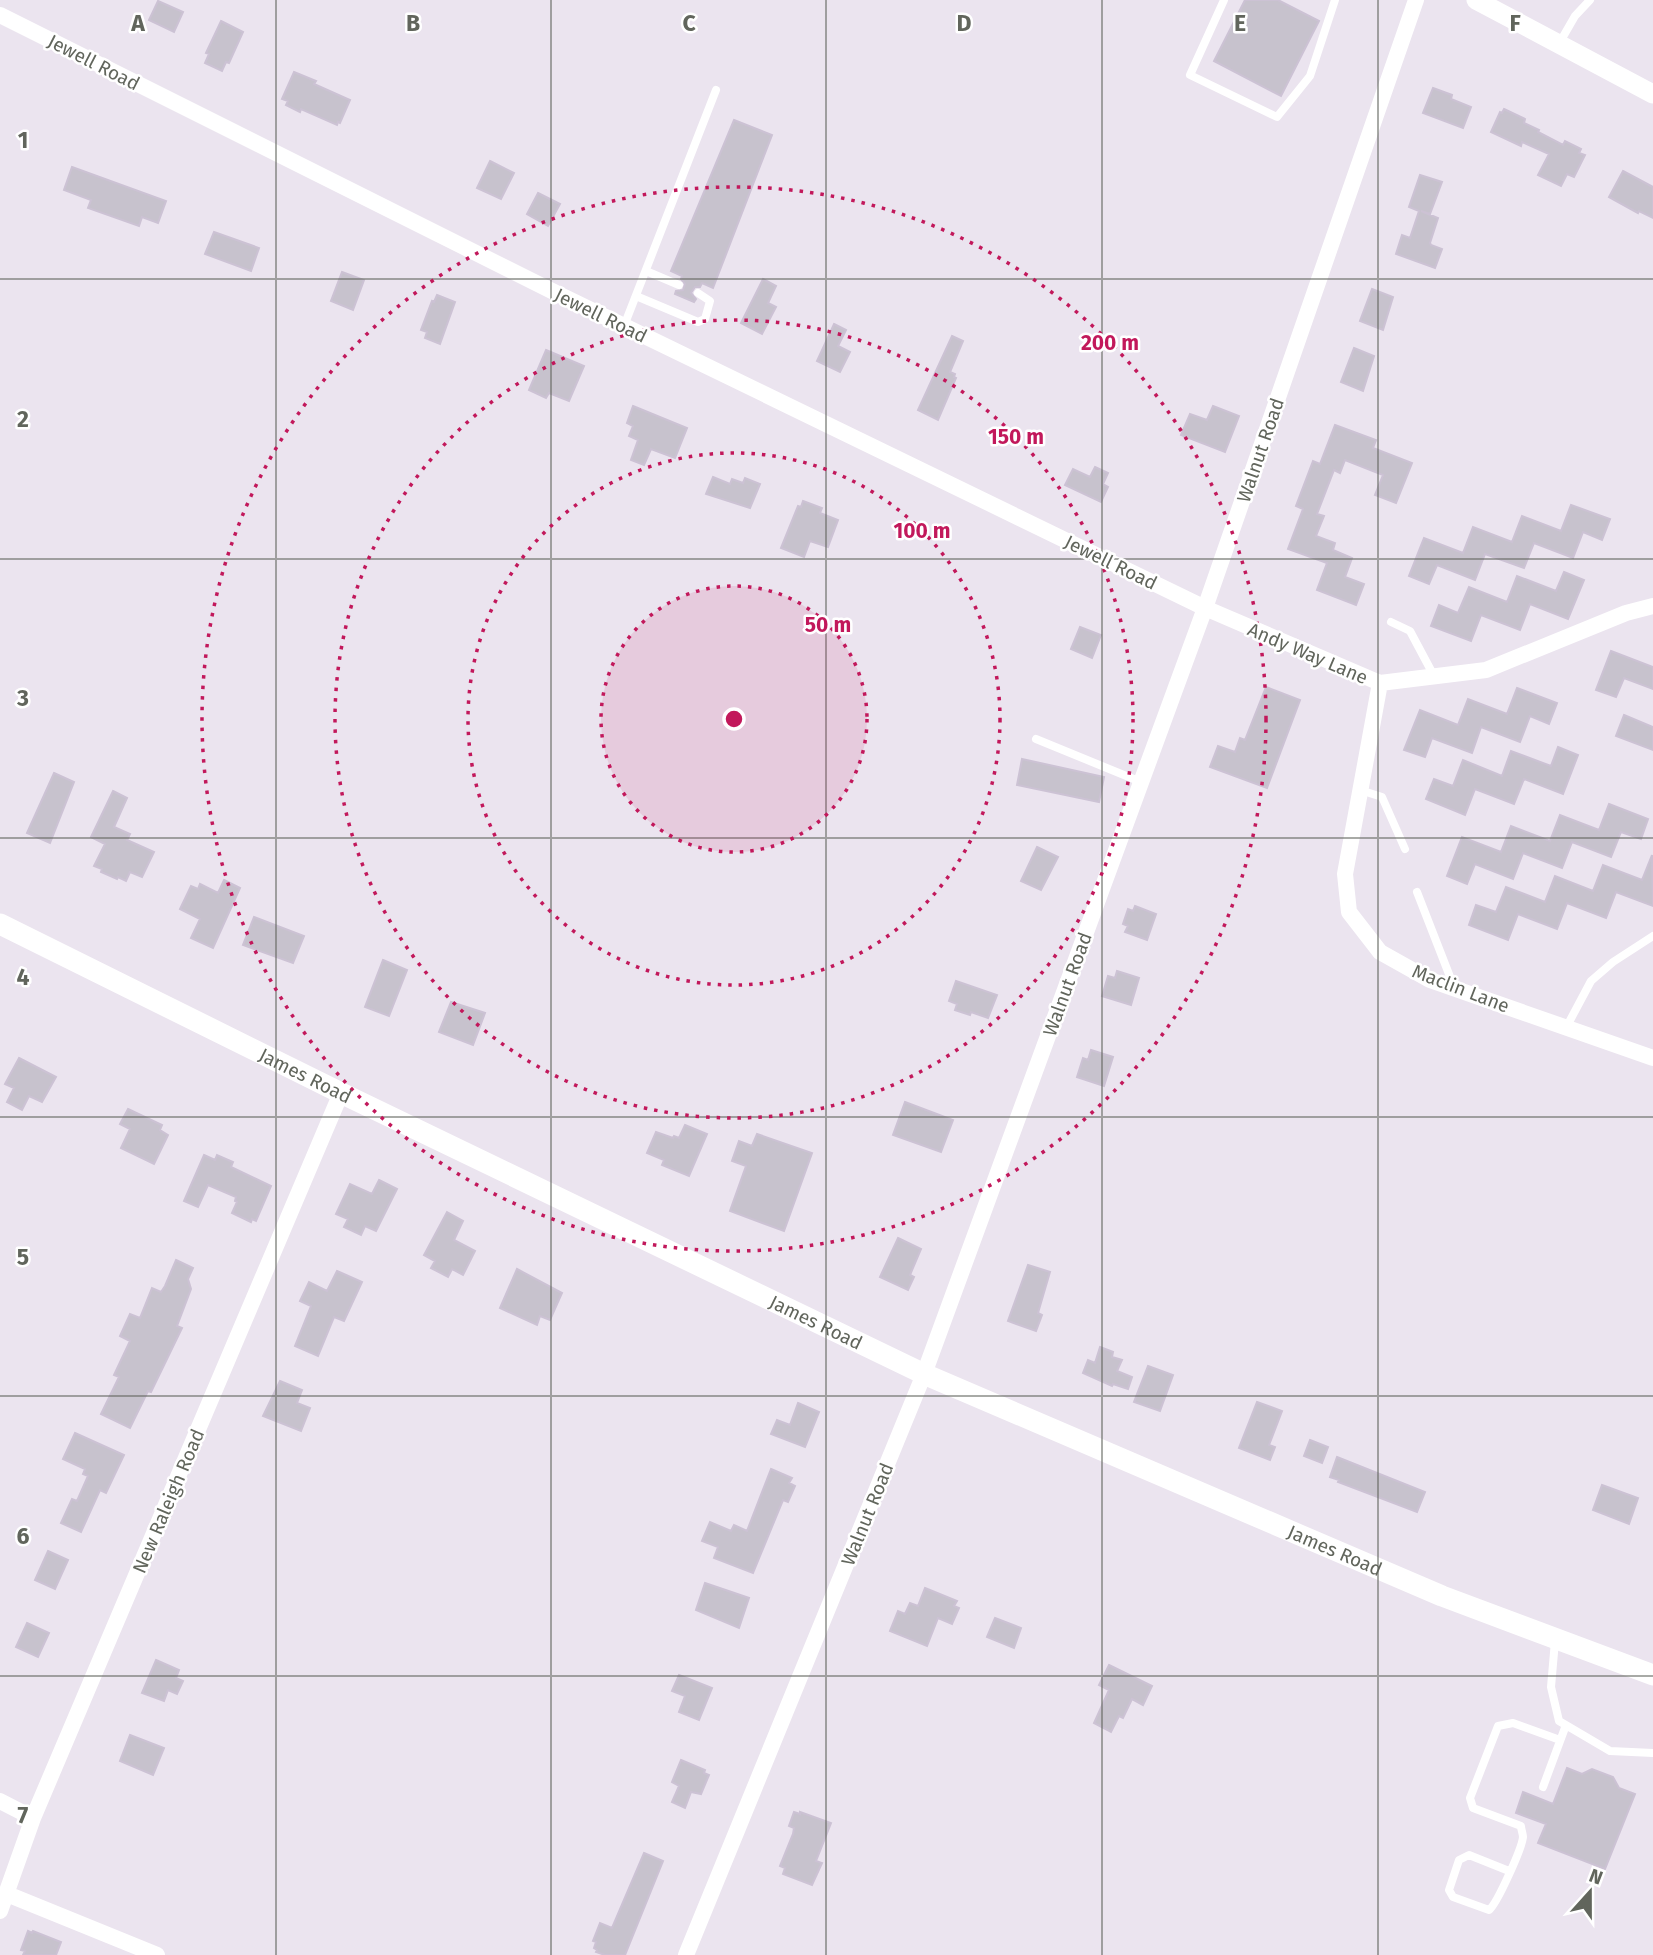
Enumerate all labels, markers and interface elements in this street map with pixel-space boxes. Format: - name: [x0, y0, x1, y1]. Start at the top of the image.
- text: A: [130, 9, 145, 37]
- text: B: [406, 9, 420, 37]
- text: C: [682, 9, 696, 37]
- text: D: [957, 9, 972, 37]
- text: E: [1234, 9, 1246, 37]
- text: F: [1509, 9, 1521, 37]
- street label: Jewell Road: [44, 29, 144, 95]
- text: 1: [18, 126, 28, 154]
- street label: Jewell Road: [551, 283, 651, 348]
- text: 200 m: [1081, 330, 1139, 356]
- street label: Walnut Road: [1232, 395, 1289, 505]
- text: 2: [17, 405, 29, 433]
- text: 150 m: [988, 424, 1044, 450]
- text: 100 m: [893, 518, 951, 544]
- street label: Jewell Road: [1061, 530, 1161, 595]
- text: 50 m: [805, 612, 851, 638]
- street label: Andy Way Lane: [1244, 618, 1371, 689]
- text: 3: [16, 684, 29, 712]
- centre of rings: [722, 707, 746, 731]
- street label: Walnut Road: [1038, 929, 1097, 1039]
- street label: Maclin Lane: [1409, 959, 1513, 1018]
- text: 4: [17, 963, 30, 991]
- street label: James Road: [255, 1043, 355, 1108]
- text: 5: [17, 1243, 29, 1271]
- street label: James Road: [766, 1290, 866, 1355]
- street label: New Raleigh Road: [128, 1426, 209, 1577]
- street label: Walnut Road: [836, 1459, 898, 1569]
- street label: James Road: [1284, 1520, 1386, 1581]
- text: 6: [17, 1522, 30, 1550]
- text: 7: [18, 1801, 29, 1829]
- north arrow: [1555, 1857, 1625, 1927]
- text: N: [1586, 1864, 1606, 1890]

